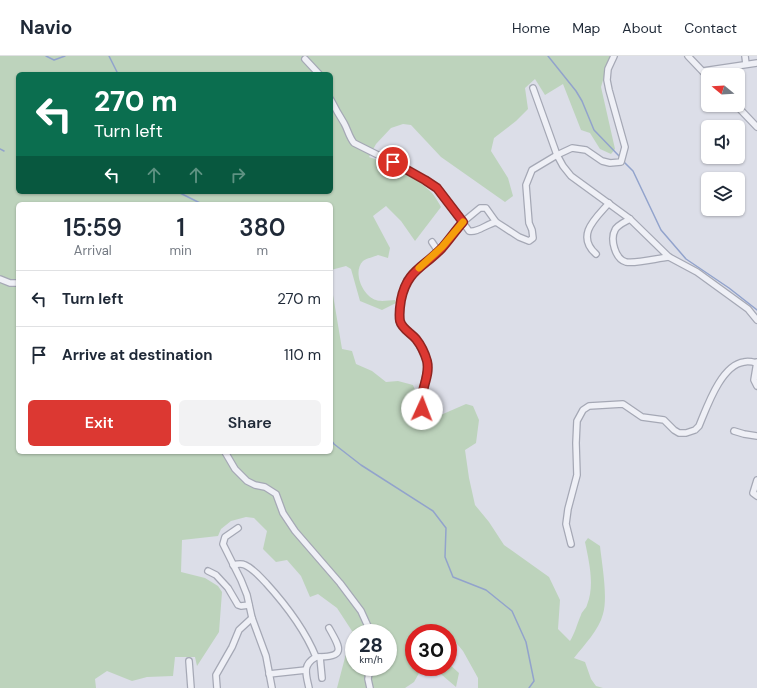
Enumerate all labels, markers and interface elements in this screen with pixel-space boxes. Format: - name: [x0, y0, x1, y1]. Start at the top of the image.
- text: Navio: [20, 15, 72, 40]
- text: Home: [512, 19, 550, 37]
- text: Map: [572, 19, 600, 37]
- text: About: [622, 19, 662, 37]
- text: Contact: [684, 19, 737, 37]
- north arrow: [701, 68, 745, 112]
- map controls: [701, 68, 745, 216]
- text: 270 m: [94, 83, 177, 120]
- icon: left: [28, 88, 80, 140]
- text: Turn left: [94, 119, 163, 143]
- button: sound: [701, 120, 745, 164]
- pin: [376, 145, 410, 179]
- icon: arrive: [382, 151, 404, 173]
- icon: left: [101, 164, 123, 186]
- icon: ahead: [143, 164, 165, 186]
- icon: ahead: [185, 164, 207, 186]
- icon: right: [227, 164, 249, 186]
- button: layers: [701, 172, 745, 216]
- text: 15:59: [64, 212, 122, 243]
- text: 1: [176, 212, 185, 243]
- text: 380: [239, 212, 285, 243]
- text: Arrival: [74, 242, 112, 259]
- text: min: [170, 242, 192, 259]
- text: m: [257, 242, 268, 259]
- icon: left: [28, 288, 50, 310]
- text: Turn left: [62, 289, 123, 309]
- text: 270 m: [277, 289, 321, 309]
- icon: arrive: [28, 344, 50, 366]
- text: Arrive at destination: [62, 345, 213, 365]
- text: 110 m: [284, 345, 321, 365]
- position arrow: [401, 388, 443, 430]
- button: Exit: [28, 400, 171, 446]
- button: Share: [179, 400, 321, 446]
- speed limit sign: 30: [405, 624, 457, 676]
- text: 28: [359, 632, 383, 658]
- text: km/h: [359, 653, 383, 666]

